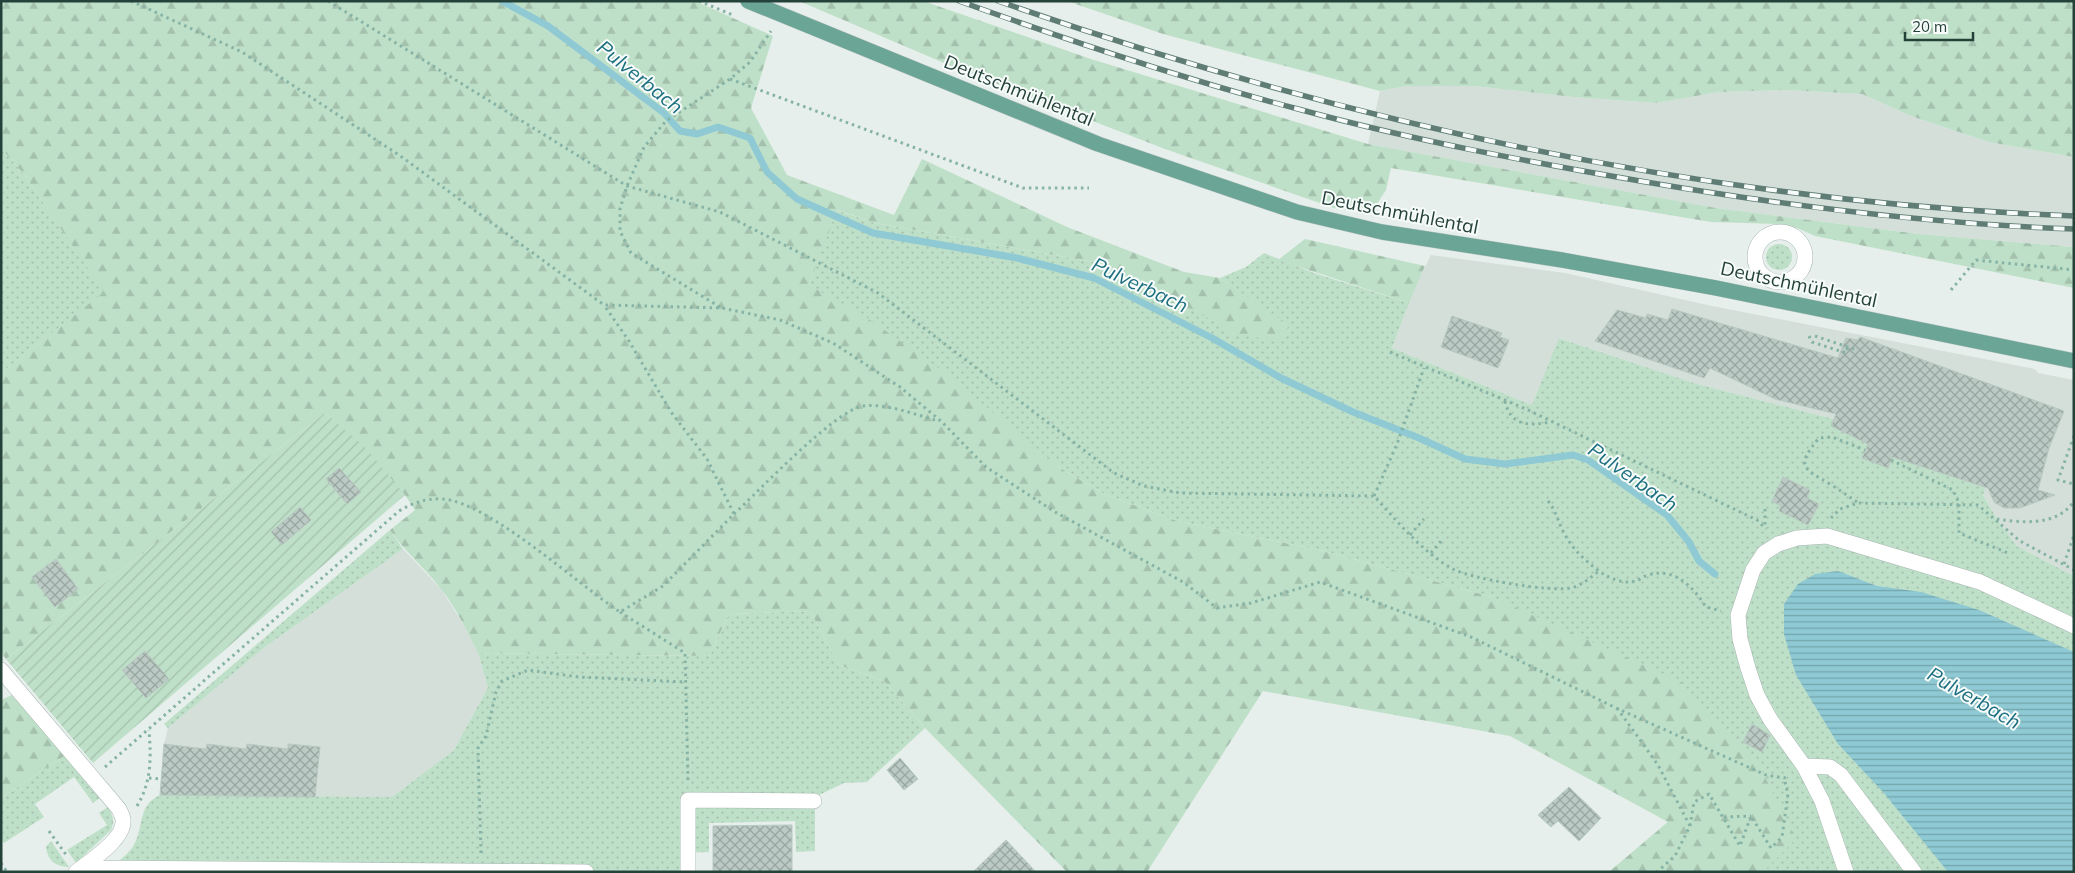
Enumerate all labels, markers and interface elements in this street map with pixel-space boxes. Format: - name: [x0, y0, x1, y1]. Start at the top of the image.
- scale bar: [1905, 10, 1972, 42]
- text: 20 m: [1912, 17, 1947, 36]
- water label: Pulverbach: [592, 34, 688, 119]
- street label: Deutschmühlental: [941, 49, 1097, 131]
- street label: Deutschmühlental: [1319, 185, 1481, 239]
- water label: Pulverbach: [1088, 251, 1192, 318]
- street label: Deutschmühlental: [1719, 256, 1879, 312]
- water label: Pulverbach: [1584, 437, 1683, 516]
- water label: Pulverbach: [1923, 661, 2025, 734]

